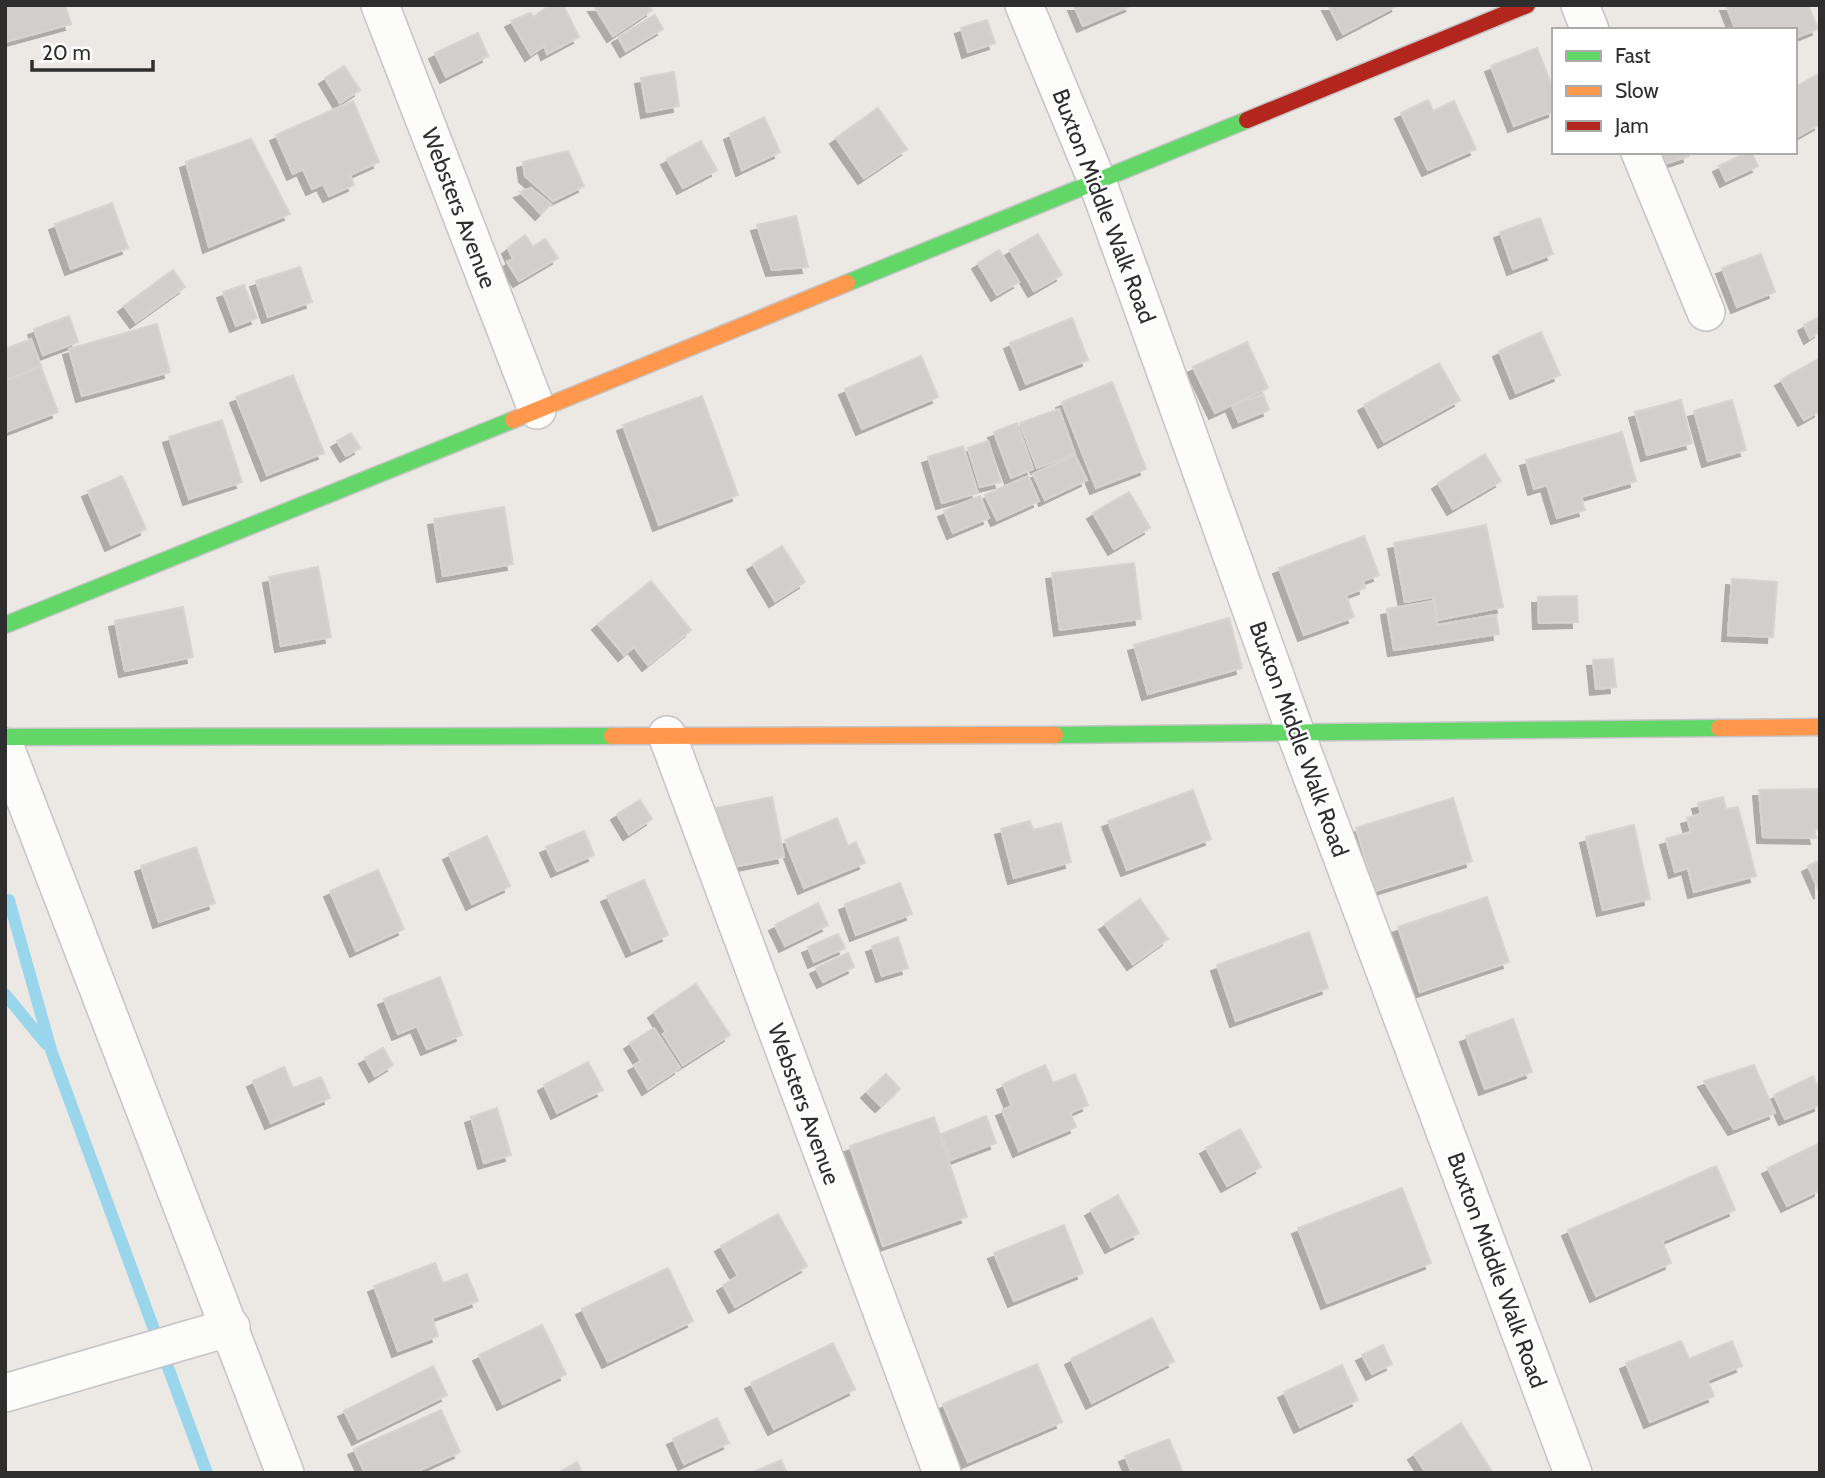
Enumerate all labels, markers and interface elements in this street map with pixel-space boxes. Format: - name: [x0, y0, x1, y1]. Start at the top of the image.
- scale bar: [32, 28, 152, 72]
- legend: [1552, 28, 1797, 154]
- text: 20 m: [42, 40, 91, 65]
- text: Fast: [1615, 43, 1651, 68]
- text: Slow: [1615, 78, 1659, 103]
- street label: Buxton Middle Walk Road: [1046, 85, 1162, 327]
- text: Jam: [1614, 113, 1649, 138]
- street label: Websters Avenue: [416, 124, 502, 292]
- street label: Buxton Middle Walk Road: [1243, 617, 1355, 861]
- street label: Websters Avenue: [762, 1020, 846, 1189]
- street label: Buxton Middle Walk Road: [1441, 1148, 1553, 1392]

